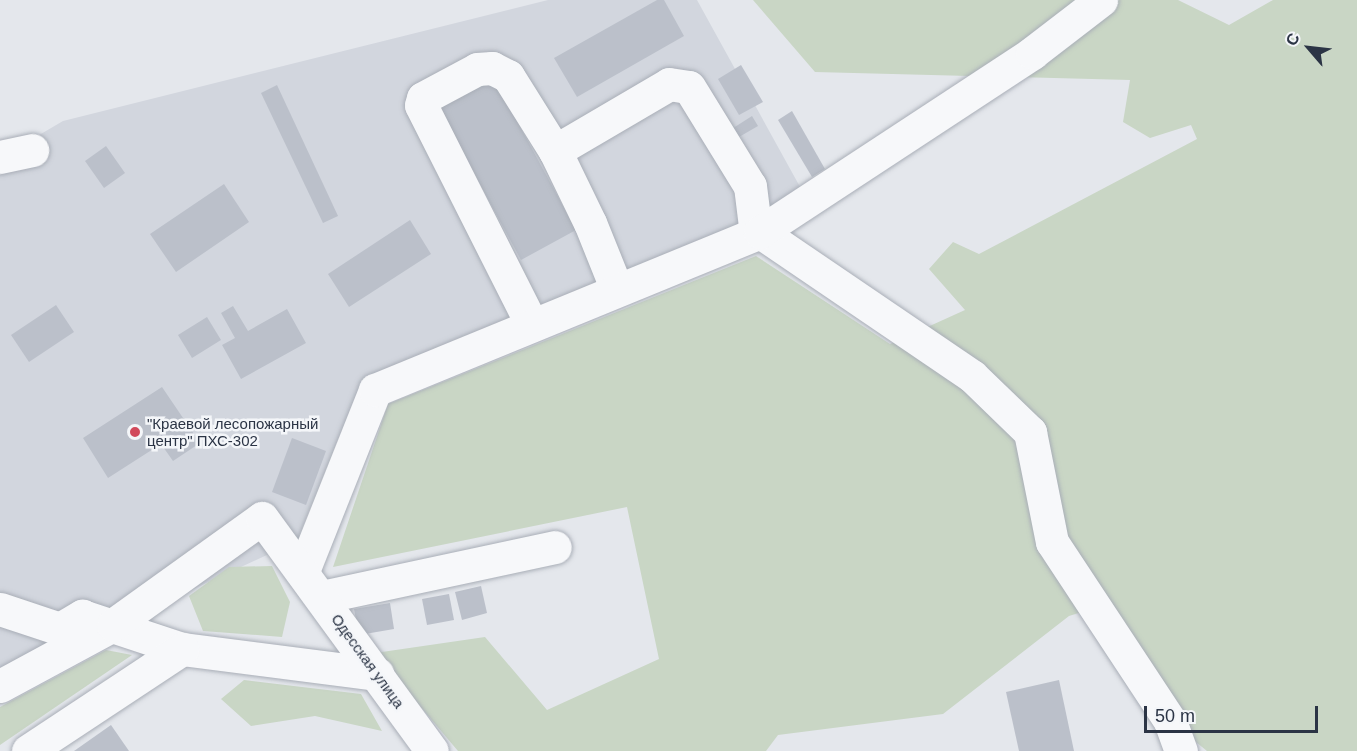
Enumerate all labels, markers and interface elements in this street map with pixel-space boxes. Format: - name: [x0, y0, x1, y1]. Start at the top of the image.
- north arrow: [1279, 18, 1339, 78]
- text: С: [1282, 30, 1303, 48]
- place label: "Краевой лесопожарный центр" ПХС-302: [147, 414, 318, 449]
- marker: "Краевой лесопожарный центр" ПХС-302: [128, 425, 142, 439]
- street label: Одесская улица: [328, 610, 408, 712]
- scale bar: [1147, 694, 1321, 732]
- text: 50 m: [1155, 706, 1195, 726]

